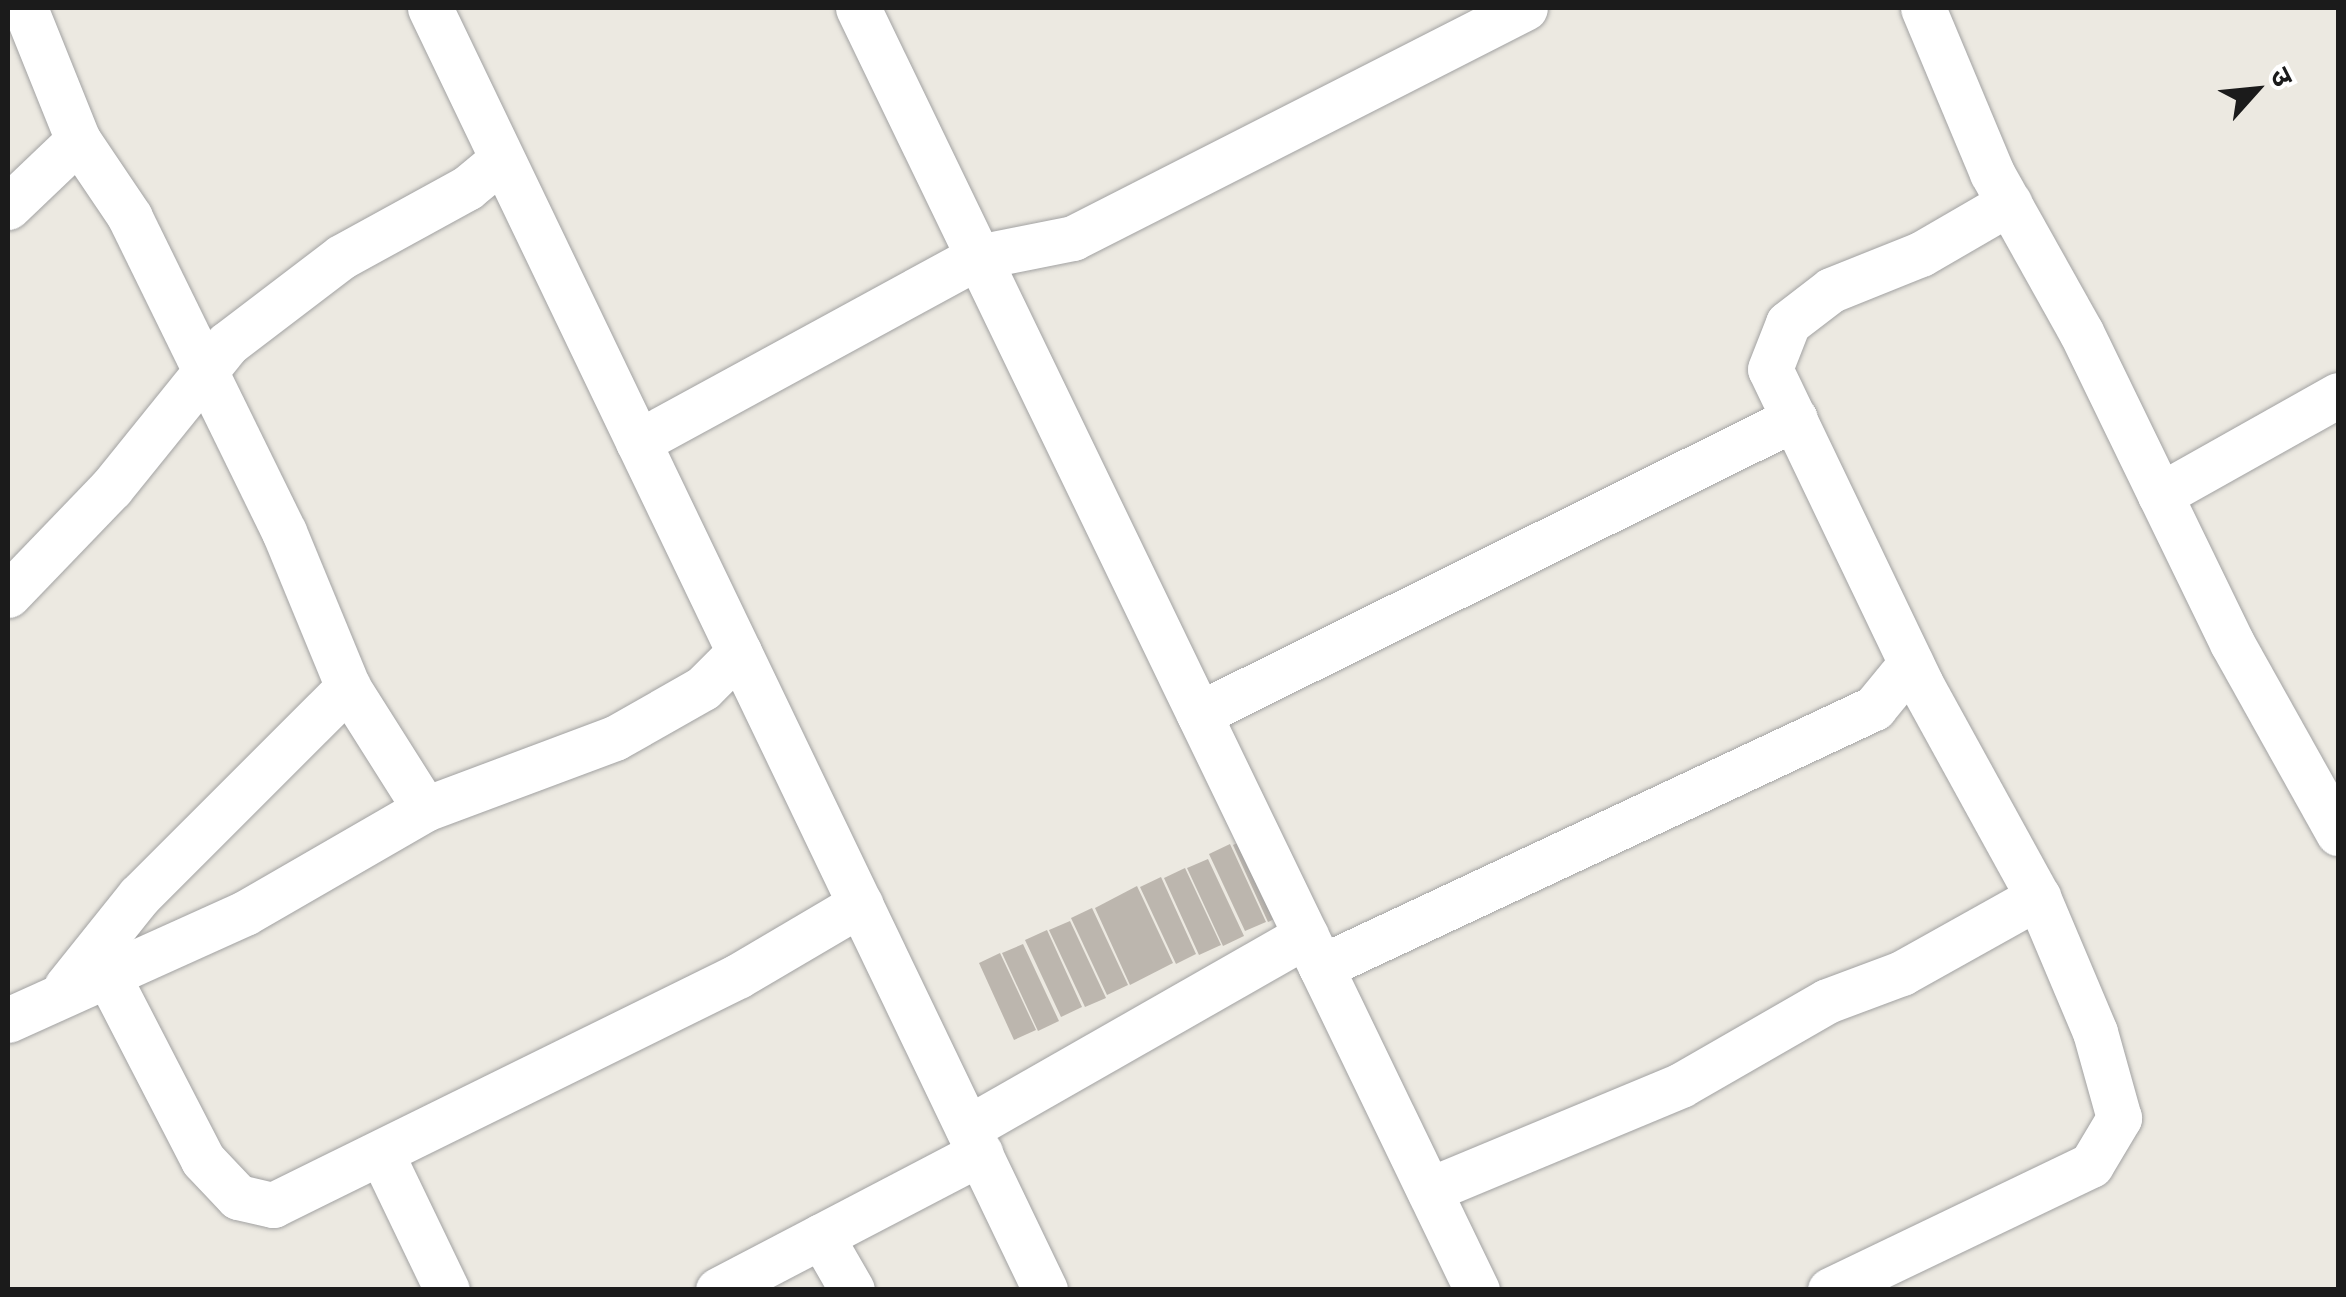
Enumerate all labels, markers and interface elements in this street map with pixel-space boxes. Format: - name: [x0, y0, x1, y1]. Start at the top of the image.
- north arrow: [2206, 40, 2306, 140]
- text: उ: [2264, 61, 2302, 91]

